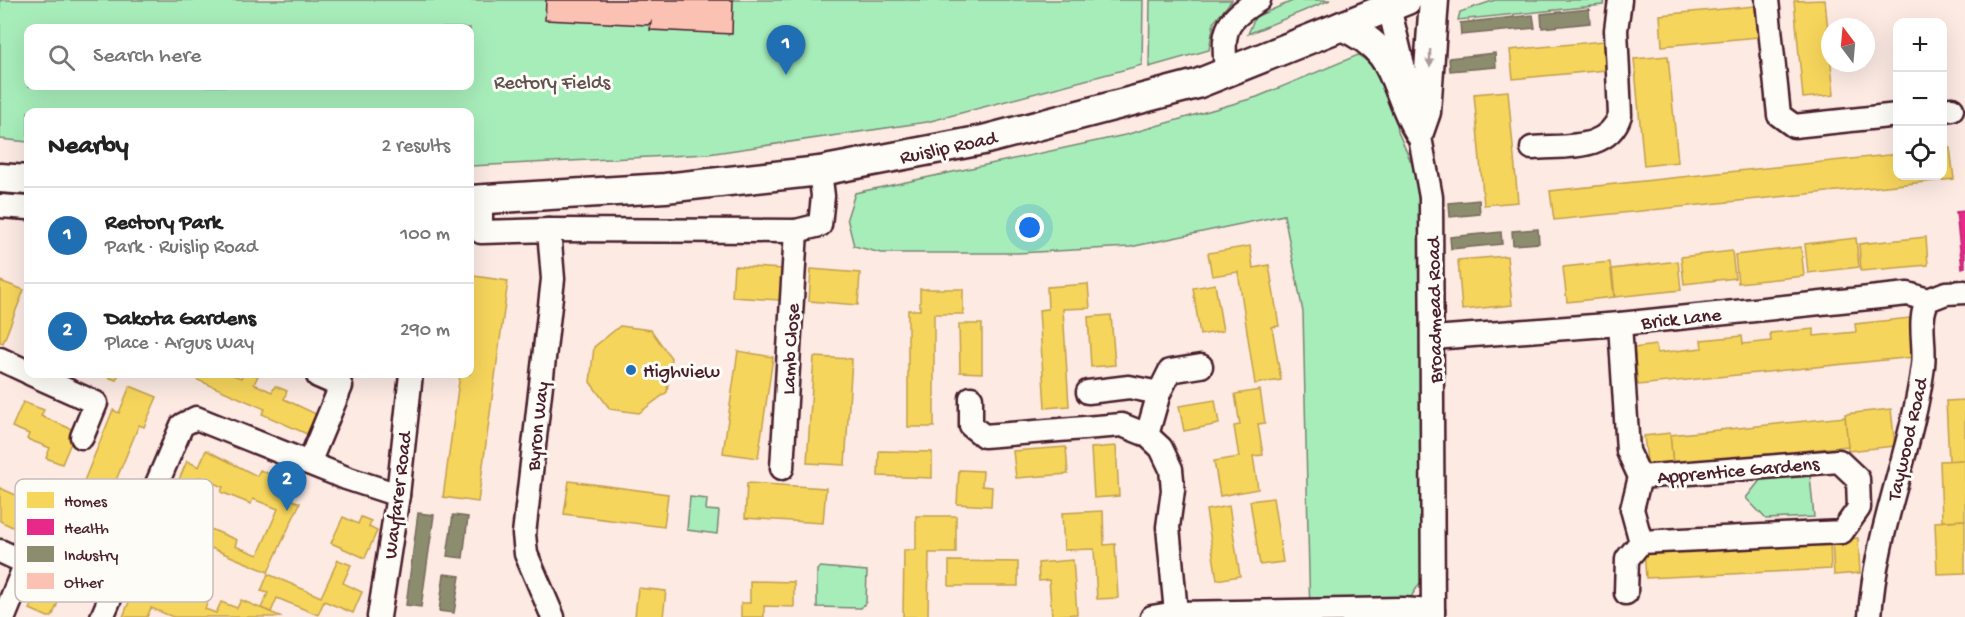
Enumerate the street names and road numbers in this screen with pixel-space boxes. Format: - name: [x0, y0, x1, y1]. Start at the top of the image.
- street label: Ruislip Road: [898, 127, 1002, 171]
- street label: Broadmead Road: [1424, 234, 1449, 384]
- street label: Lamb Close: [779, 302, 806, 395]
- street label: Brick Lane: [1639, 305, 1723, 336]
- street label: Taywood Road: [1884, 374, 1935, 504]
- street label: Byron Way: [523, 380, 556, 473]
- street label: Wayfarer Road: [380, 428, 419, 560]
- street label: Apprentice Gardens: [1656, 454, 1821, 491]

